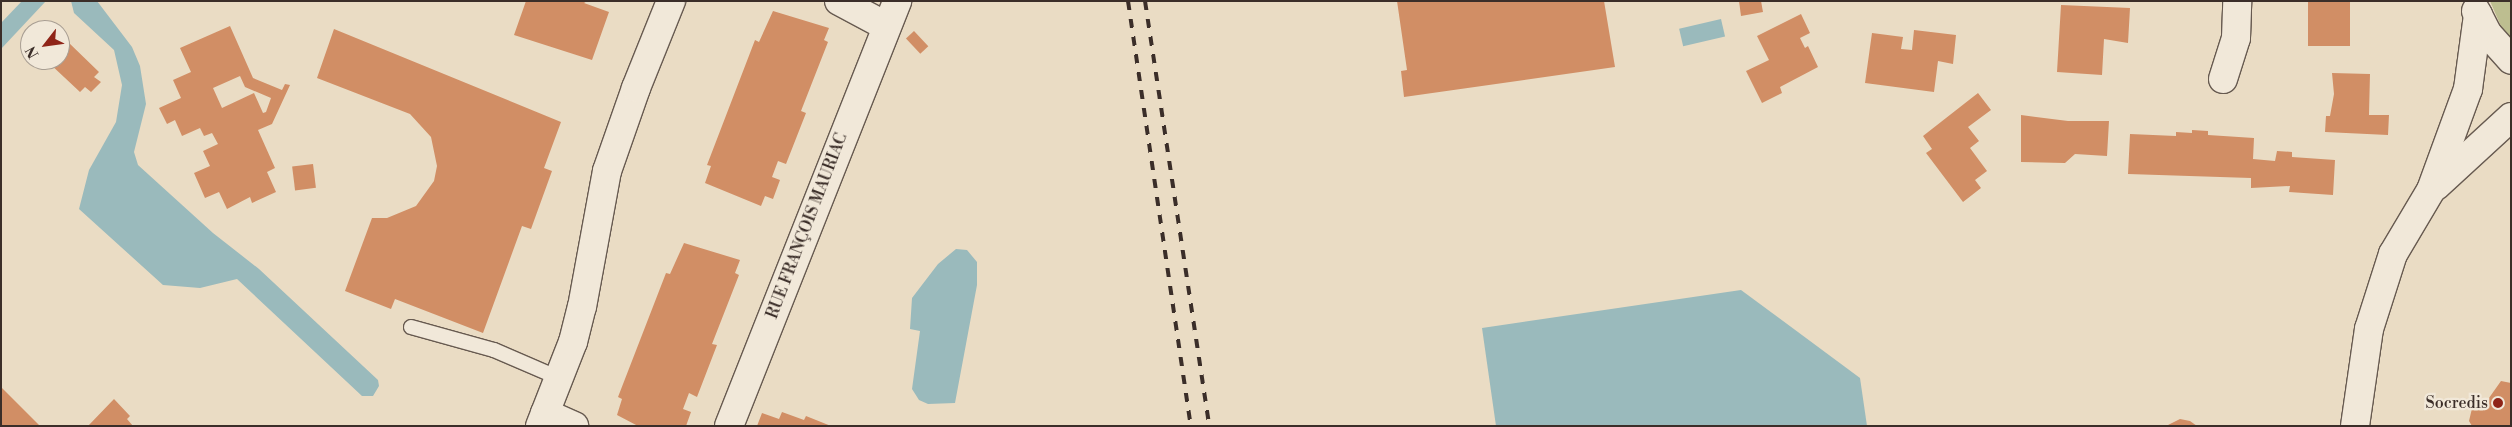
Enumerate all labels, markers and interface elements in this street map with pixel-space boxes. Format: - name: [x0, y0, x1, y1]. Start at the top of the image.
- north arrow: [20, 20, 70, 70]
- text: N: [22, 43, 43, 61]
- street label: RUE FRANÇOIS MAURIAC: [763, 131, 851, 321]
- place label: Socredis: [2426, 393, 2488, 413]
- marker: Socredis: [2492, 397, 2504, 409]

